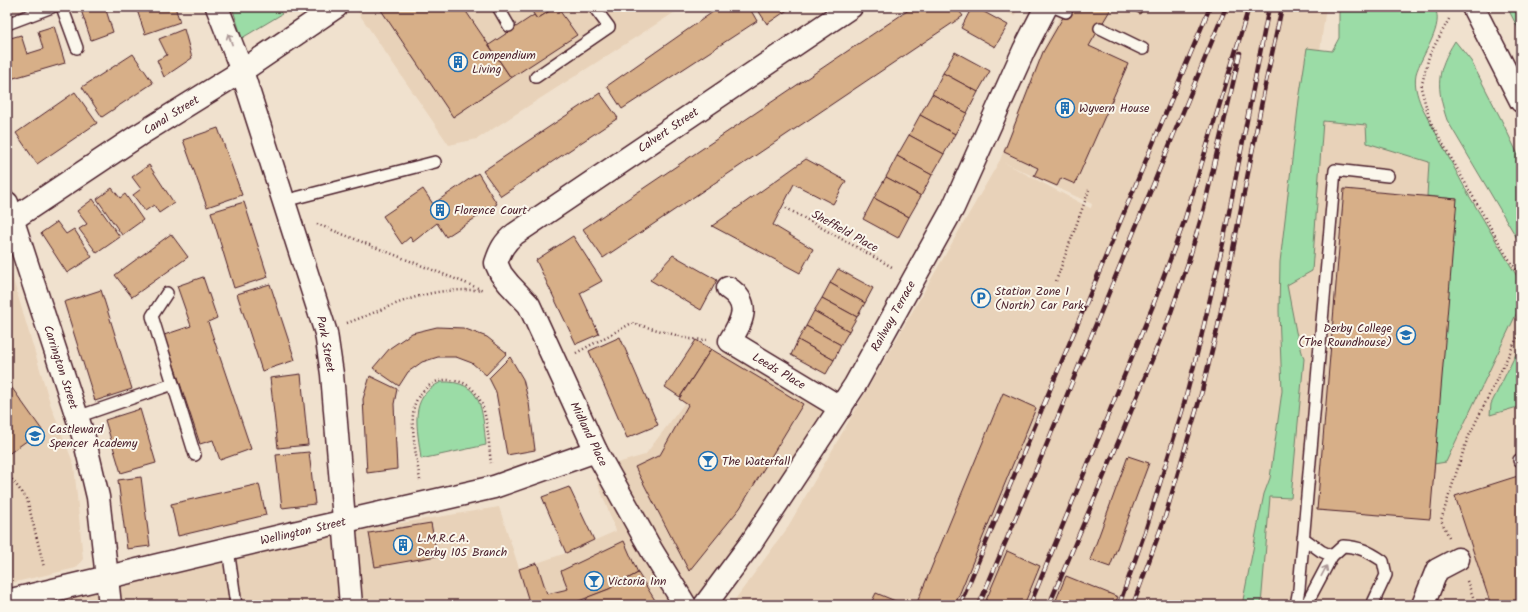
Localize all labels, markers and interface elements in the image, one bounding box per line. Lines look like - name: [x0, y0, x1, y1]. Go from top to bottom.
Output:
- one-way arrow: [225, 34, 233, 46]
- place label: Compendium Living: [472, 46, 536, 79]
- building icon: Compendium Living: [447, 51, 469, 73]
- street label: Canal Street: [140, 90, 203, 140]
- building icon: Wyvern House: [1054, 97, 1076, 119]
- place label: Wyvern House: [1079, 99, 1150, 118]
- street label: Calvert Street: [634, 103, 703, 158]
- building icon: Florence Court: [429, 199, 451, 221]
- place label: Florence Court: [454, 201, 527, 220]
- street label: Sheffield Place: [808, 205, 882, 258]
- street label: Railway Terrace: [866, 277, 921, 355]
- place label: Station Zone 1 (North) Car Park: [995, 282, 1084, 315]
- parking icon: Station Zone 1 (North) Car Park: [970, 287, 992, 309]
- street label: Park Street: [311, 314, 340, 374]
- place label: Derby College (The Roundhouse): [1298, 319, 1393, 352]
- street label: Carrington Street: [38, 323, 83, 412]
- school or university icon: Derby College (The Roundhouse): [1395, 324, 1417, 346]
- street label: Leeds Place: [749, 348, 809, 395]
- street label: Midland Place: [565, 399, 613, 470]
- place label: Castleward Spencer Academy: [49, 420, 138, 453]
- school or university icon: Castleward Spencer Academy: [24, 425, 46, 447]
- bar icon: The Waterfall: [697, 450, 719, 472]
- place label: The Waterfall: [722, 452, 790, 471]
- street label: Wellington Street: [258, 512, 348, 551]
- place label: L.M.R.C.A. Derby 105 Branch: [417, 529, 507, 562]
- building icon: L.M.R.C.A. Derby 105 Branch: [392, 534, 414, 556]
- one-way arrow: [1321, 565, 1329, 577]
- bar icon: Victoria Inn: [583, 570, 605, 592]
- place label: Victoria Inn: [608, 572, 666, 591]

